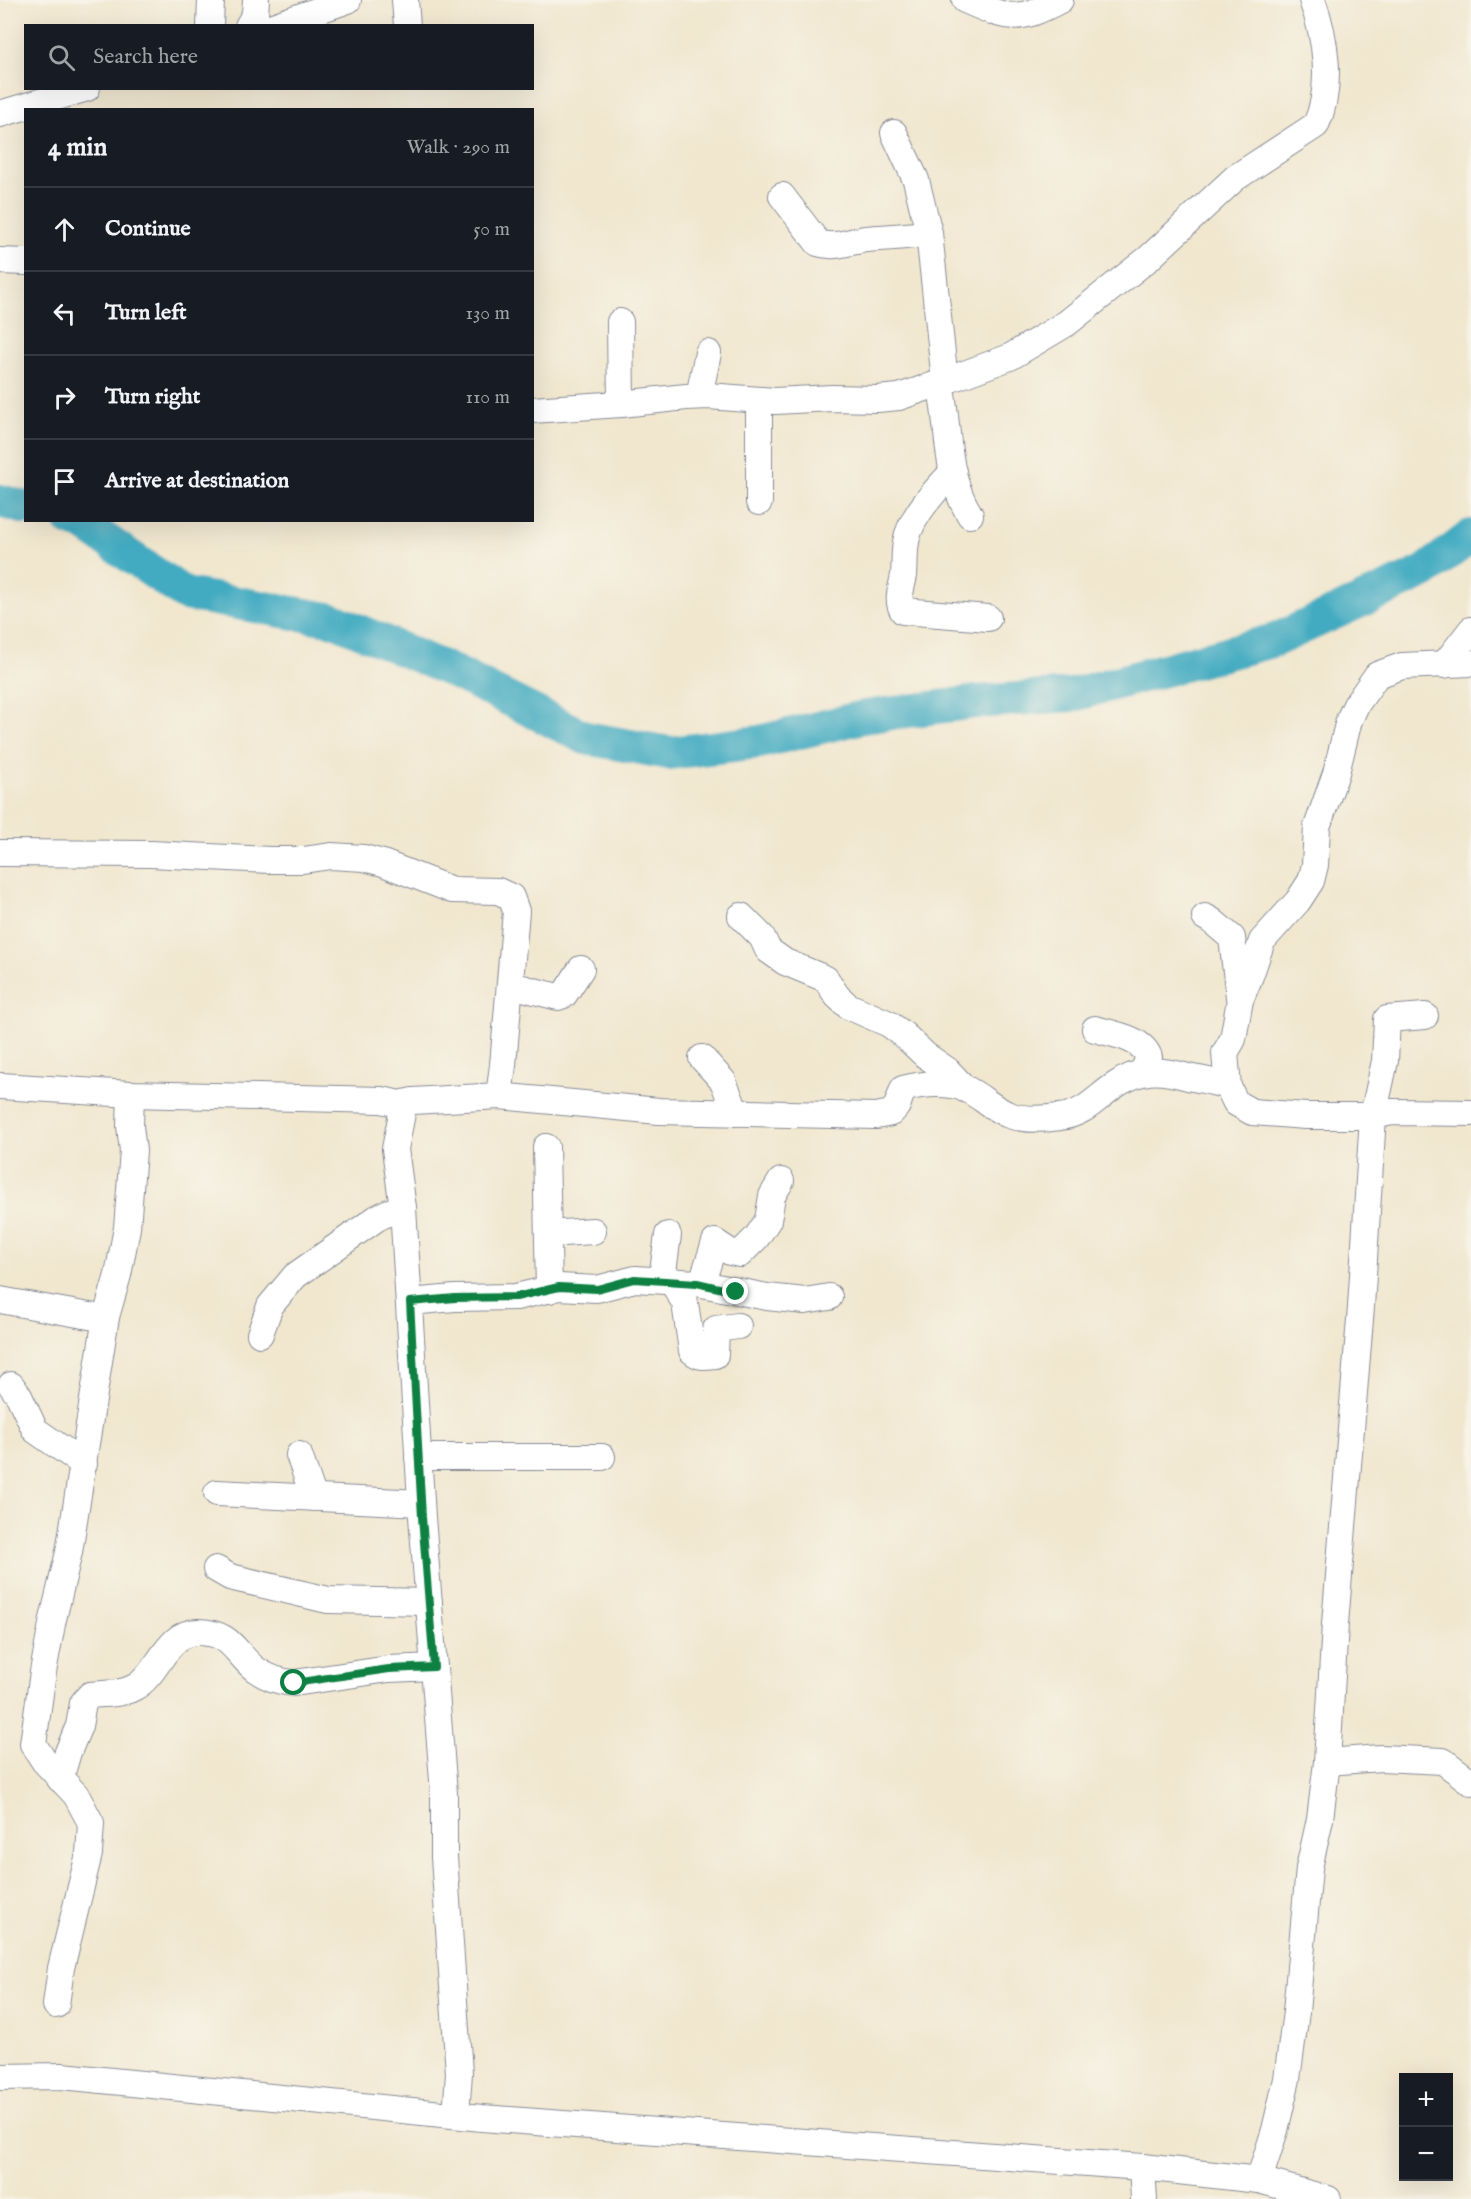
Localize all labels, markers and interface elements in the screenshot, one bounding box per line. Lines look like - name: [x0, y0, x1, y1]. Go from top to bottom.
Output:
- search box: [24, 24, 534, 90]
- icon: search: [45, 41, 78, 74]
- text: Search here: [93, 43, 198, 71]
- text: 4 min: [48, 131, 107, 164]
- text: Walk · 290 m: [406, 135, 510, 160]
- icon: ahead: [48, 213, 81, 246]
- text: Continue: [105, 215, 191, 243]
- text: 50 m: [473, 217, 510, 242]
- icon: left: [48, 297, 81, 330]
- text: Turn left: [105, 299, 187, 327]
- text: 130 m: [465, 301, 510, 326]
- icon: right: [48, 381, 81, 414]
- text: Turn right: [105, 383, 200, 411]
- text: 110 m: [466, 385, 510, 410]
- icon: arrive: [48, 465, 81, 498]
- text: Arrive at destination: [105, 467, 289, 495]
- route end: [722, 1278, 748, 1304]
- route start: [280, 1669, 306, 1695]
- map controls: [1399, 2073, 1453, 2181]
- button: +: [1399, 2073, 1453, 2127]
- button: −: [1399, 2127, 1453, 2181]

